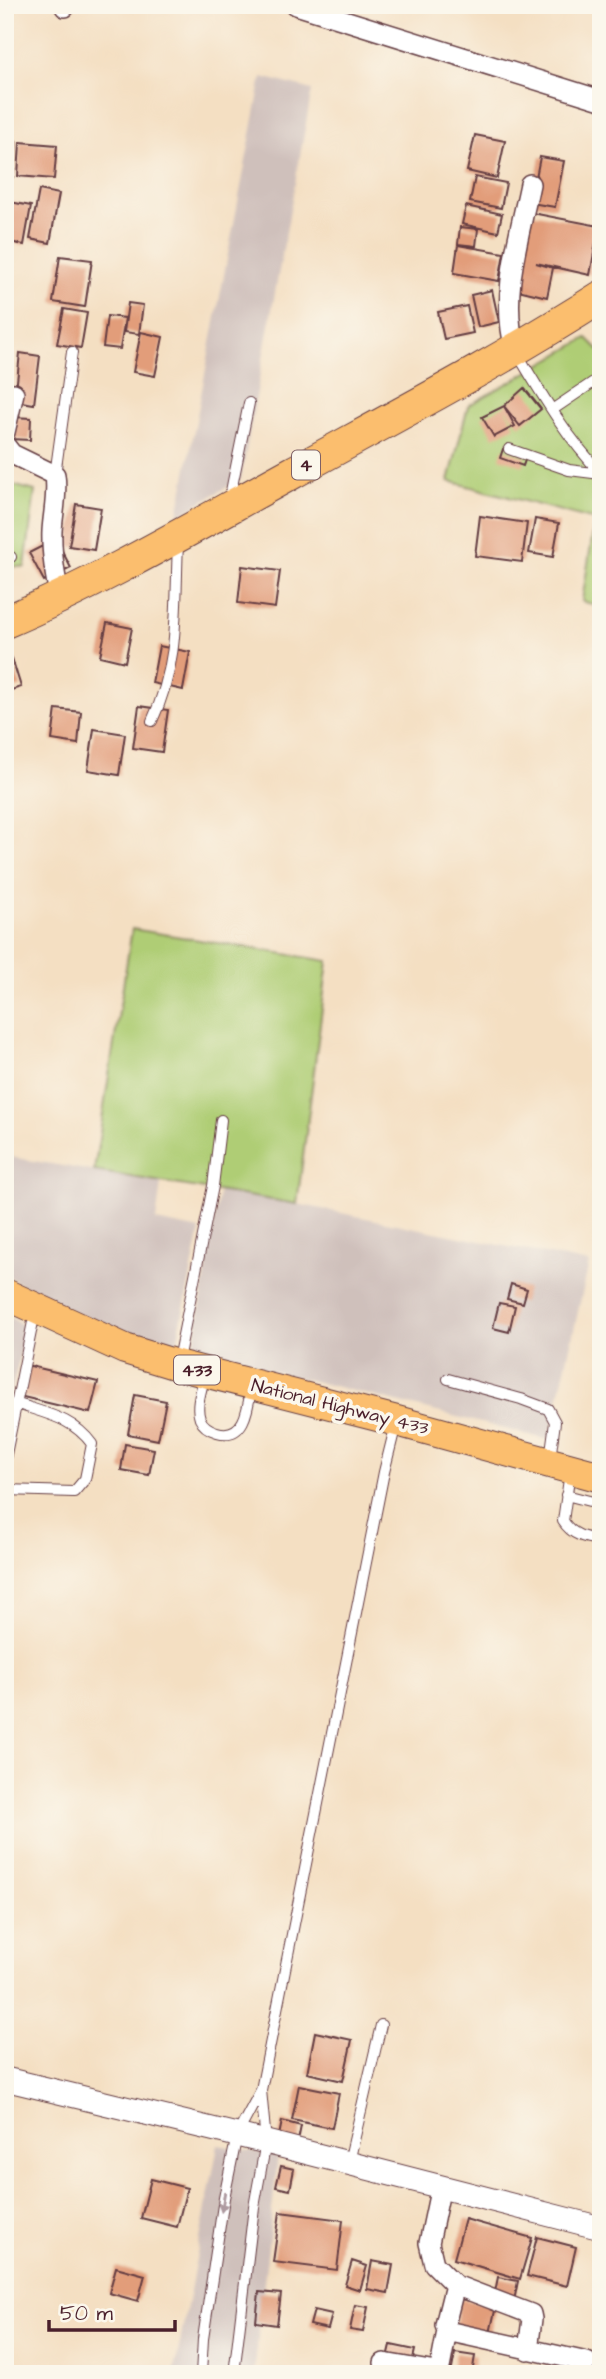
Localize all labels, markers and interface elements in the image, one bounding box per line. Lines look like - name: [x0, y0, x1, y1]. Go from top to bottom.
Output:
- road number: 4: [292, 450, 320, 480]
- road number: 433: [174, 1356, 220, 1385]
- street label: National Highway 433: [248, 1372, 432, 1443]
- one-way arrow: [217, 2191, 228, 2213]
- scale bar: [49, 2288, 175, 2332]
- text: 50 m: [60, 2299, 114, 2328]

